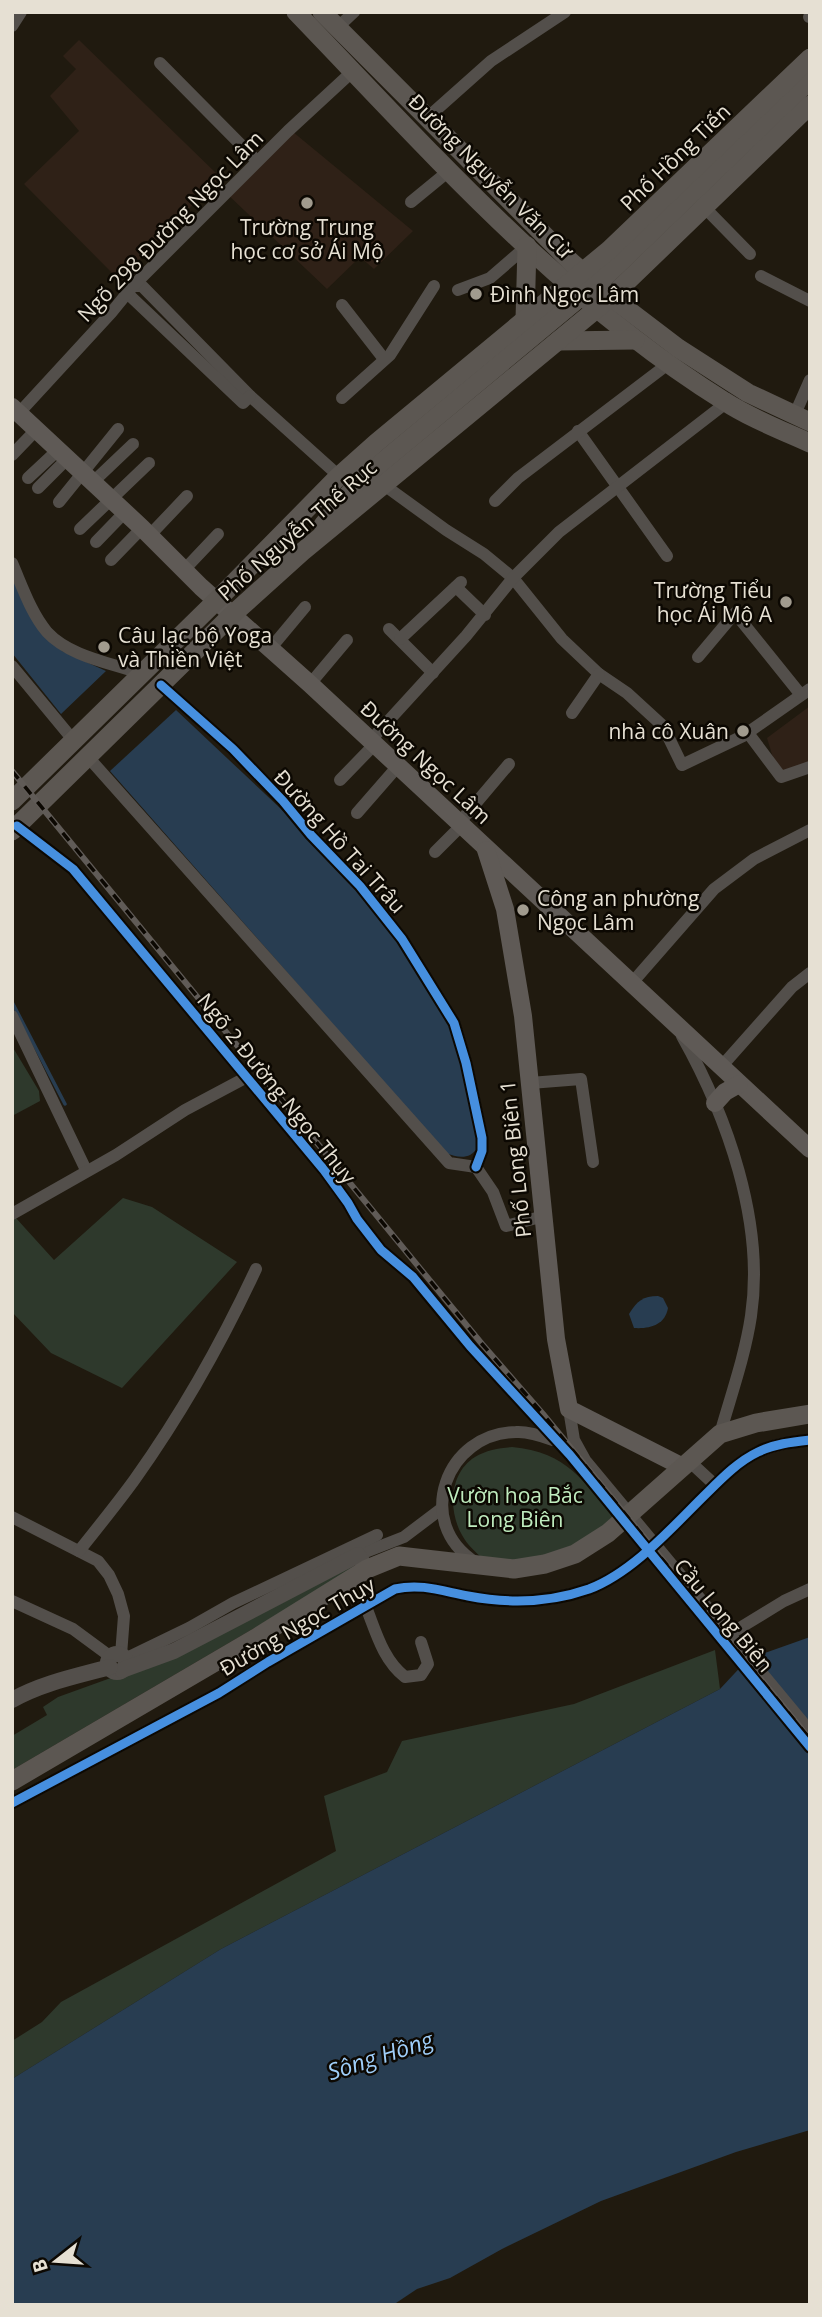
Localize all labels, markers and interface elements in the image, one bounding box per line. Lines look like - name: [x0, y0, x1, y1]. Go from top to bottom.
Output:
- street label: Đường Nguyễn Văn Cừ: [403, 88, 580, 265]
- street label: Phố Hồng Tiến: [614, 97, 736, 217]
- street label: Ngõ 298 Đường Ngọc Lâm: [71, 124, 269, 328]
- marker: Trường Trung học cơ sở Ái Mộ: [299, 195, 315, 211]
- place label: Trường Trung học cơ sở Ái Mộ: [230, 213, 384, 265]
- place label: Đình Ngọc Lâm: [490, 280, 639, 308]
- marker: Đình Ngọc Lâm: [468, 286, 484, 302]
- street label: Phố Nguyễn Thế Rục: [212, 453, 382, 607]
- place label: Trường Tiểu học Ái Mộ A: [654, 576, 773, 628]
- marker: Trường Tiểu học Ái Mộ A: [778, 594, 794, 610]
- place label: Câu lạc bộ Yoga và Thiền Việt: [118, 621, 272, 673]
- marker: Câu lạc bộ Yoga và Thiền Việt: [96, 639, 112, 655]
- street label: Đường Ngọc Lâm: [355, 694, 497, 830]
- place label: nhà cô Xuân: [608, 717, 729, 745]
- marker: nhà cô Xuân: [735, 723, 751, 739]
- street label: Đường Hồ Tai Trâu: [268, 763, 412, 919]
- place label: Công an phường Ngọc Lâm: [537, 884, 699, 936]
- marker: Công an phường Ngọc Lâm: [515, 902, 531, 918]
- street label: Ngõ 2 Đường Ngọc Thụy: [191, 987, 363, 1190]
- street label: Phố Long Biên 1: [493, 1079, 537, 1239]
- park label: Vườn hoa Bắc Long Biên: [447, 1481, 583, 1533]
- street label: Cầu Long Biên: [668, 1552, 780, 1678]
- street label: Đường Ngọc Thụy: [214, 1570, 380, 1682]
- water label: Sông Hồng: [323, 2023, 438, 2087]
- north arrow: [21, 2226, 91, 2296]
- text: B: [25, 2256, 54, 2276]

